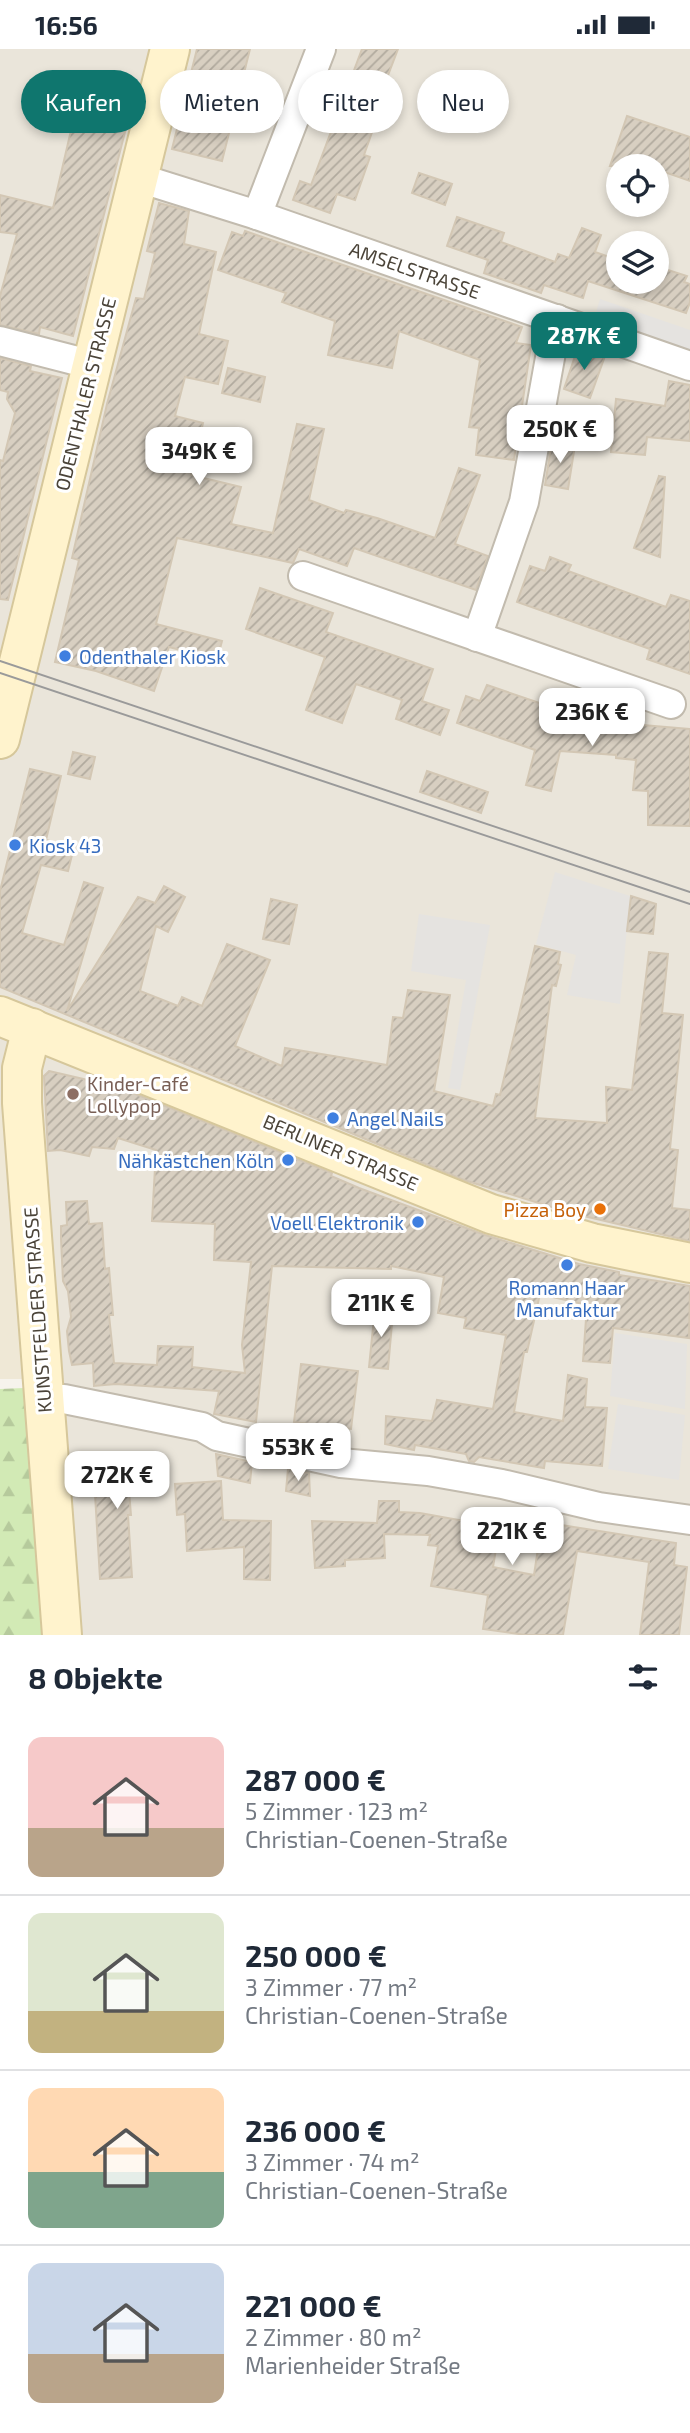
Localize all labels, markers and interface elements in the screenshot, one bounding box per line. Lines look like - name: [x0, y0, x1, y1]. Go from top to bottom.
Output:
- text: 16:56: [35, 9, 98, 40]
- chip: Kaufen: [21, 70, 146, 133]
- chip: Mieten: [160, 70, 284, 133]
- chip: Filter: [298, 70, 403, 133]
- chip: Neu: [417, 70, 509, 133]
- map controls: [606, 154, 669, 294]
- button: locate: [606, 154, 669, 217]
- button: layers: [606, 231, 669, 294]
- street label: AMSELSTRASSE: [347, 237, 483, 303]
- street label: ODENTHALER STRASSE: [50, 295, 120, 493]
- pin: 287K €: [527, 313, 641, 372]
- text: 287K €: [547, 321, 621, 349]
- pin: 250K €: [503, 405, 617, 465]
- text: 250K €: [523, 414, 597, 442]
- pin: 349K €: [142, 427, 256, 487]
- text: 349K €: [161, 436, 237, 464]
- place label: Odenthaler Kiosk: [79, 645, 226, 668]
- marker: Odenthaler Kiosk: [57, 648, 73, 664]
- pin: 236K €: [535, 689, 649, 748]
- text: 236K €: [555, 697, 629, 725]
- place label: Kiosk 43: [29, 834, 101, 857]
- marker: Kiosk 43: [7, 837, 23, 853]
- place label: Kinder-Café Lollypop: [87, 1072, 189, 1117]
- marker: Kinder-Café Lollypop: [65, 1086, 81, 1102]
- place label: Angel Nails: [347, 1107, 444, 1130]
- street label: BERLINER STRASSE: [260, 1109, 422, 1195]
- marker: Angel Nails: [325, 1110, 341, 1126]
- place label: Nähkästchen Köln: [118, 1149, 274, 1172]
- marker: Nähkästchen Köln: [280, 1152, 296, 1168]
- place label: Pizza Boy: [504, 1198, 586, 1221]
- marker: Pizza Boy: [592, 1201, 608, 1217]
- street label: KUNSTFELDER STRASSE: [18, 1206, 56, 1414]
- place label: Voell Elektronik: [270, 1211, 404, 1234]
- marker: Voell Elektronik: [410, 1214, 426, 1230]
- marker: Romann Haar Manufaktur: [559, 1257, 575, 1273]
- place label: Romann Haar Manufaktur: [508, 1276, 626, 1321]
- pin: 211K €: [324, 1279, 438, 1339]
- text: 211K €: [347, 1288, 415, 1316]
- pin: 553K €: [241, 1423, 355, 1483]
- text: 553K €: [262, 1432, 334, 1460]
- pin: 272K €: [60, 1451, 174, 1511]
- text: 272K €: [81, 1460, 153, 1488]
- pin: 221K €: [455, 1507, 569, 1567]
- text: 221K €: [477, 1516, 547, 1544]
- icon: filters: [624, 1658, 662, 1696]
- text: 8 Objekte: [28, 1659, 163, 1695]
- text: 287 000 €: [245, 1761, 386, 1797]
- icon: home: [84, 1765, 168, 1849]
- text: 5 Zimmer · 123 m²: [245, 1797, 428, 1825]
- text: Christian-Coenen-Straße: [245, 1825, 508, 1853]
- text: 250 000 €: [245, 1937, 387, 1973]
- icon: home: [84, 1941, 168, 2025]
- text: 3 Zimmer · 77 m²: [245, 1973, 417, 2001]
- text: Christian-Coenen-Straße: [245, 2001, 508, 2029]
- text: 236 000 €: [245, 2112, 386, 2148]
- icon: home: [84, 2116, 168, 2200]
- text: 3 Zimmer · 74 m²: [245, 2148, 419, 2176]
- text: Christian-Coenen-Straße: [245, 2176, 508, 2204]
- text: 221 000 €: [245, 2287, 382, 2323]
- icon: home: [84, 2291, 168, 2375]
- text: 2 Zimmer · 80 m²: [245, 2323, 421, 2351]
- text: Marienheider Straße: [245, 2351, 461, 2379]

